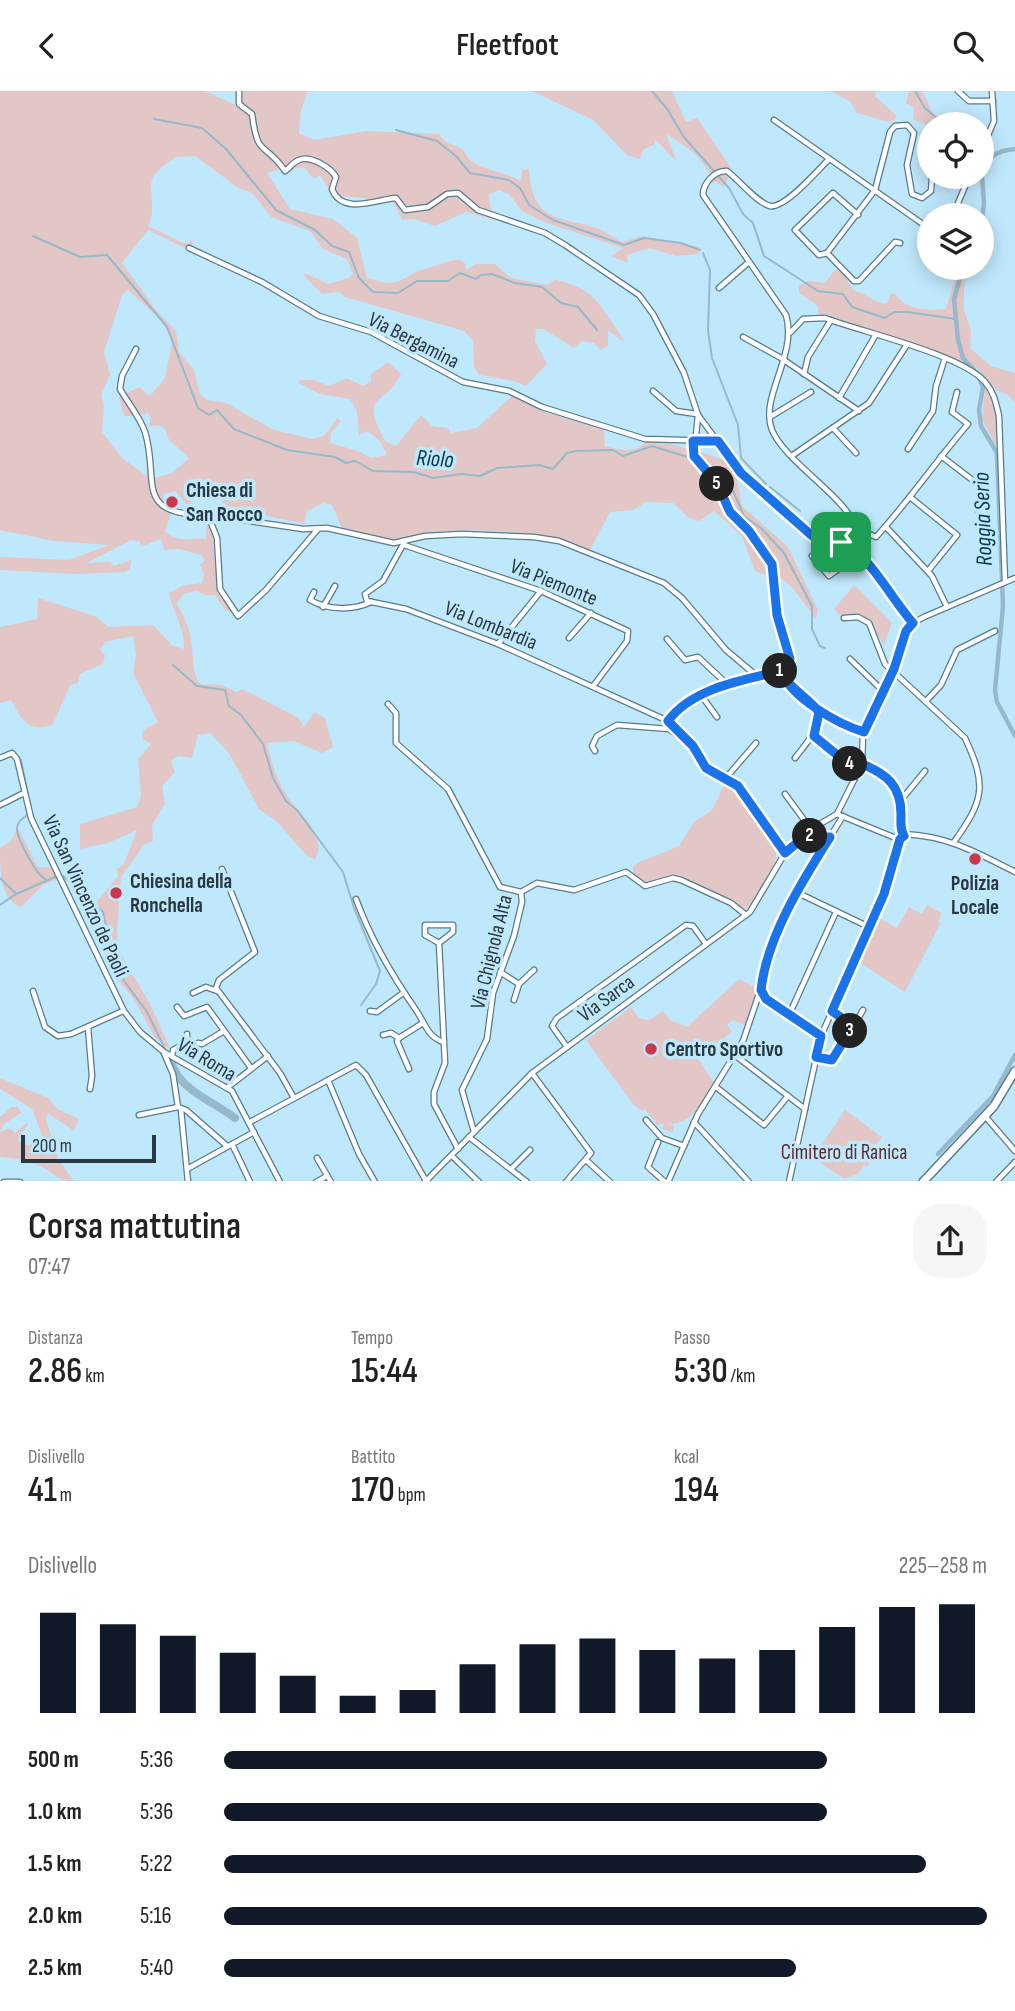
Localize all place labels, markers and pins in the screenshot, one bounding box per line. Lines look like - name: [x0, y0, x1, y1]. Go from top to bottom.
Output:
- pin: 5: [700, 467, 734, 501]
- place label: Chiesa di San Rocco: [186, 478, 263, 527]
- marker: Chiesa di San Rocco: [164, 494, 180, 510]
- pin: [811, 512, 871, 572]
- pin: 1: [762, 653, 798, 689]
- pin: 4: [832, 747, 868, 781]
- pin: 2: [792, 819, 828, 853]
- marker: Polizia Locale: [967, 851, 983, 867]
- place label: Chiesina della Ronchella: [130, 869, 232, 918]
- place label: Polizia Locale: [951, 871, 999, 920]
- marker: Chiesina della Ronchella: [108, 885, 124, 901]
- pin: 3: [832, 1013, 868, 1049]
- place label: Centro Sportivo: [665, 1037, 783, 1062]
- marker: Centro Sportivo: [643, 1041, 659, 1057]

